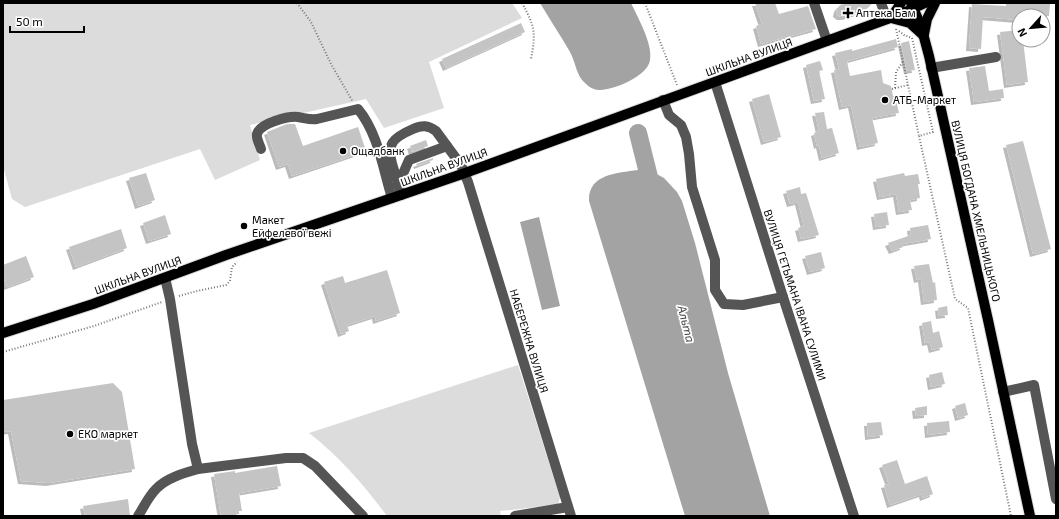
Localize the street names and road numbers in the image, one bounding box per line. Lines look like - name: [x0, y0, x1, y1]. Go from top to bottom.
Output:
- street label: ШКІЛЬНА ВУЛИЦЯ: [704, 35, 794, 78]
- street label: ВУЛИЦЯ БОГДАНА ХМЕЛЬНИЦЬКОГО: [949, 119, 1004, 303]
- street label: ШКІЛЬНА ВУЛИЦЯ: [399, 145, 489, 188]
- street label: ВУЛИЦЯ ГЕТЬМАНА ІВАНА СУЛИМИ: [762, 208, 829, 382]
- street label: ШКІЛЬНА ВУЛИЦЯ: [93, 253, 183, 296]
- street label: НАБЕРЕЖНА ВУЛИЦЯ: [507, 287, 551, 394]

